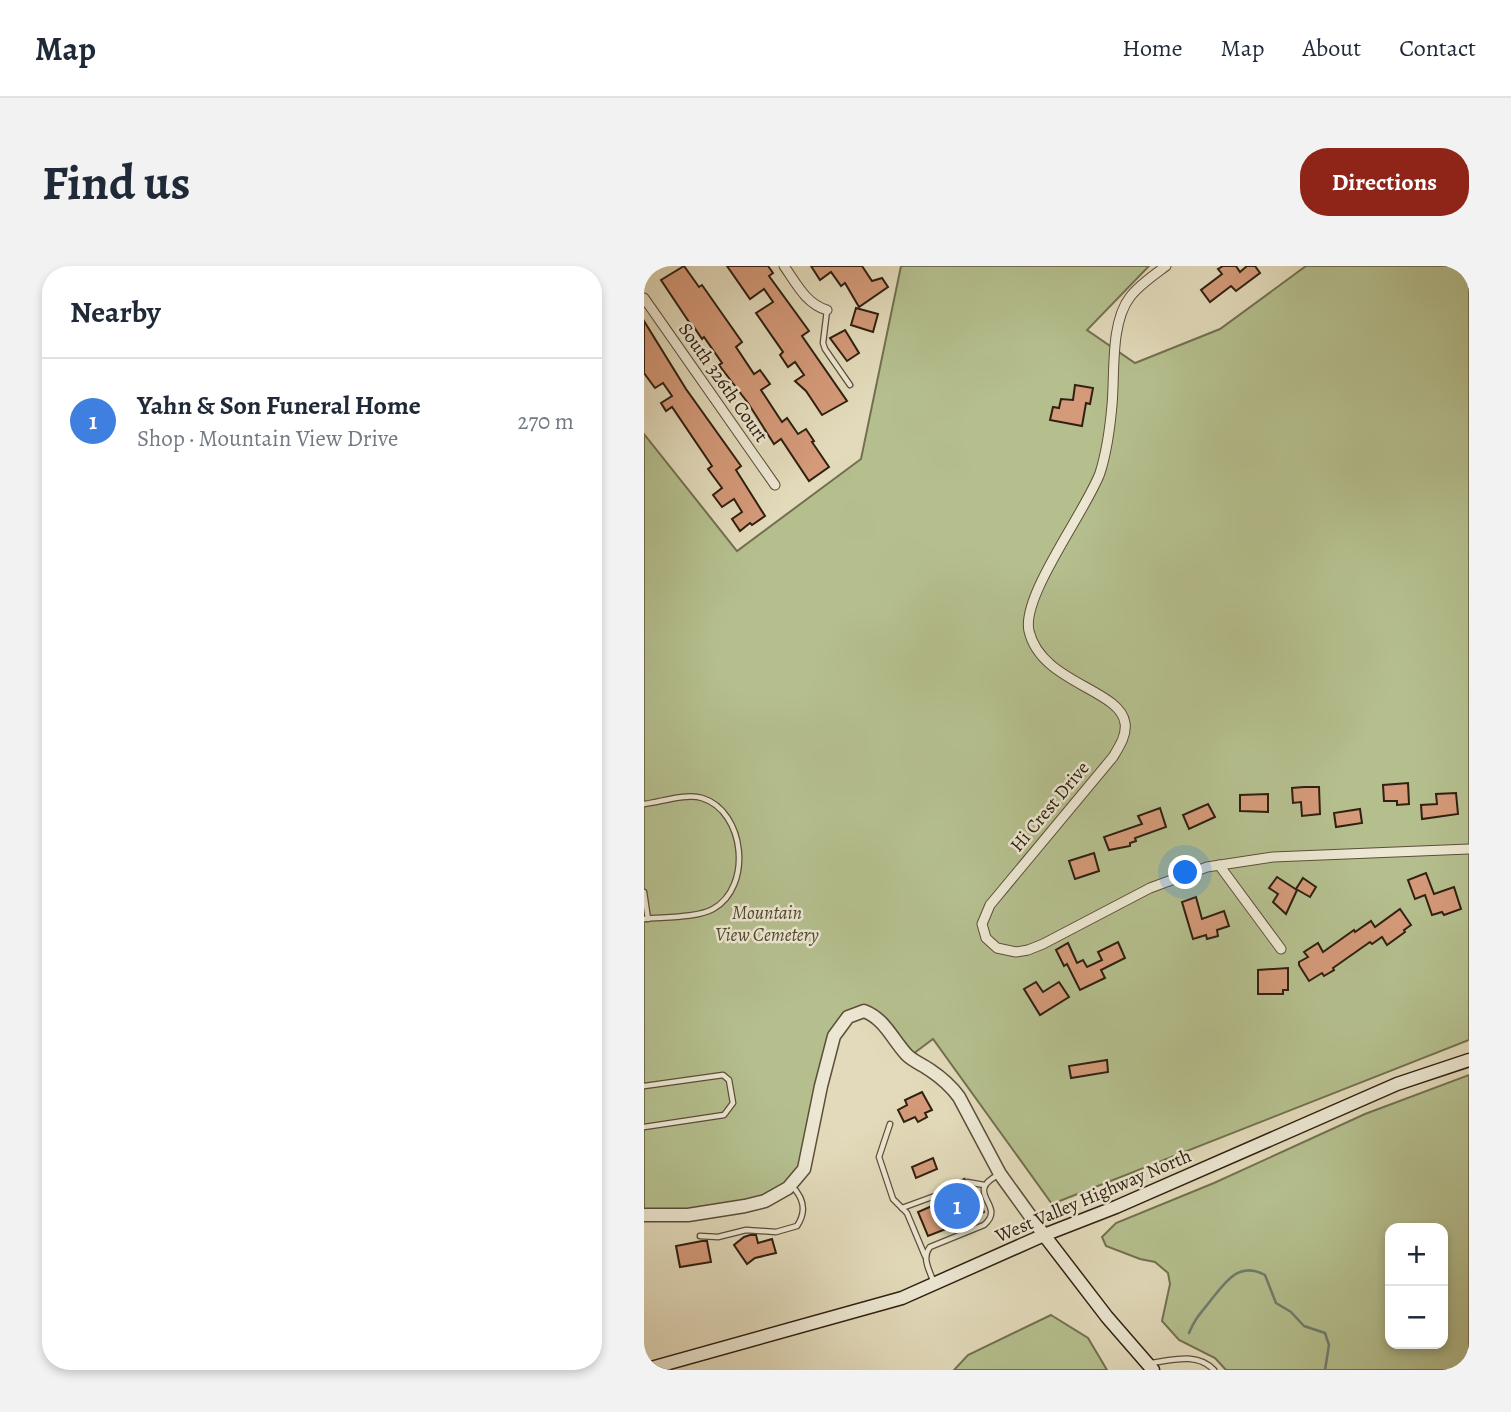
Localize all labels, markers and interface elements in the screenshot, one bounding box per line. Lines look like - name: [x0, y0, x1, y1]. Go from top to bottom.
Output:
- text: Map: [35, 26, 96, 71]
- text: Home: [1122, 32, 1183, 64]
- text: Map: [1221, 32, 1265, 64]
- text: About: [1303, 32, 1361, 64]
- text: Contact: [1399, 32, 1476, 64]
- button: Directions: [1300, 148, 1469, 216]
- text: Find us: [42, 149, 190, 216]
- text: Nearby: [70, 292, 161, 332]
- street label: South 326th Court: [672, 318, 774, 447]
- text: Yahn & Son Funeral Home: [137, 388, 421, 423]
- text: 1: [89, 406, 97, 437]
- text: 270 m: [517, 406, 574, 437]
- text: Shop · Mountain View Drive: [137, 423, 398, 454]
- street label: Hi Crest Drive: [1004, 756, 1095, 857]
- your location: [1168, 855, 1202, 889]
- park label: Mountain View Cemetery: [715, 900, 819, 948]
- street label: West Valley Highway North: [991, 1143, 1195, 1249]
- pin: 1: [934, 1180, 980, 1232]
- map controls: [1385, 1223, 1448, 1349]
- button: +: [1385, 1223, 1448, 1286]
- button: −: [1385, 1286, 1448, 1349]

